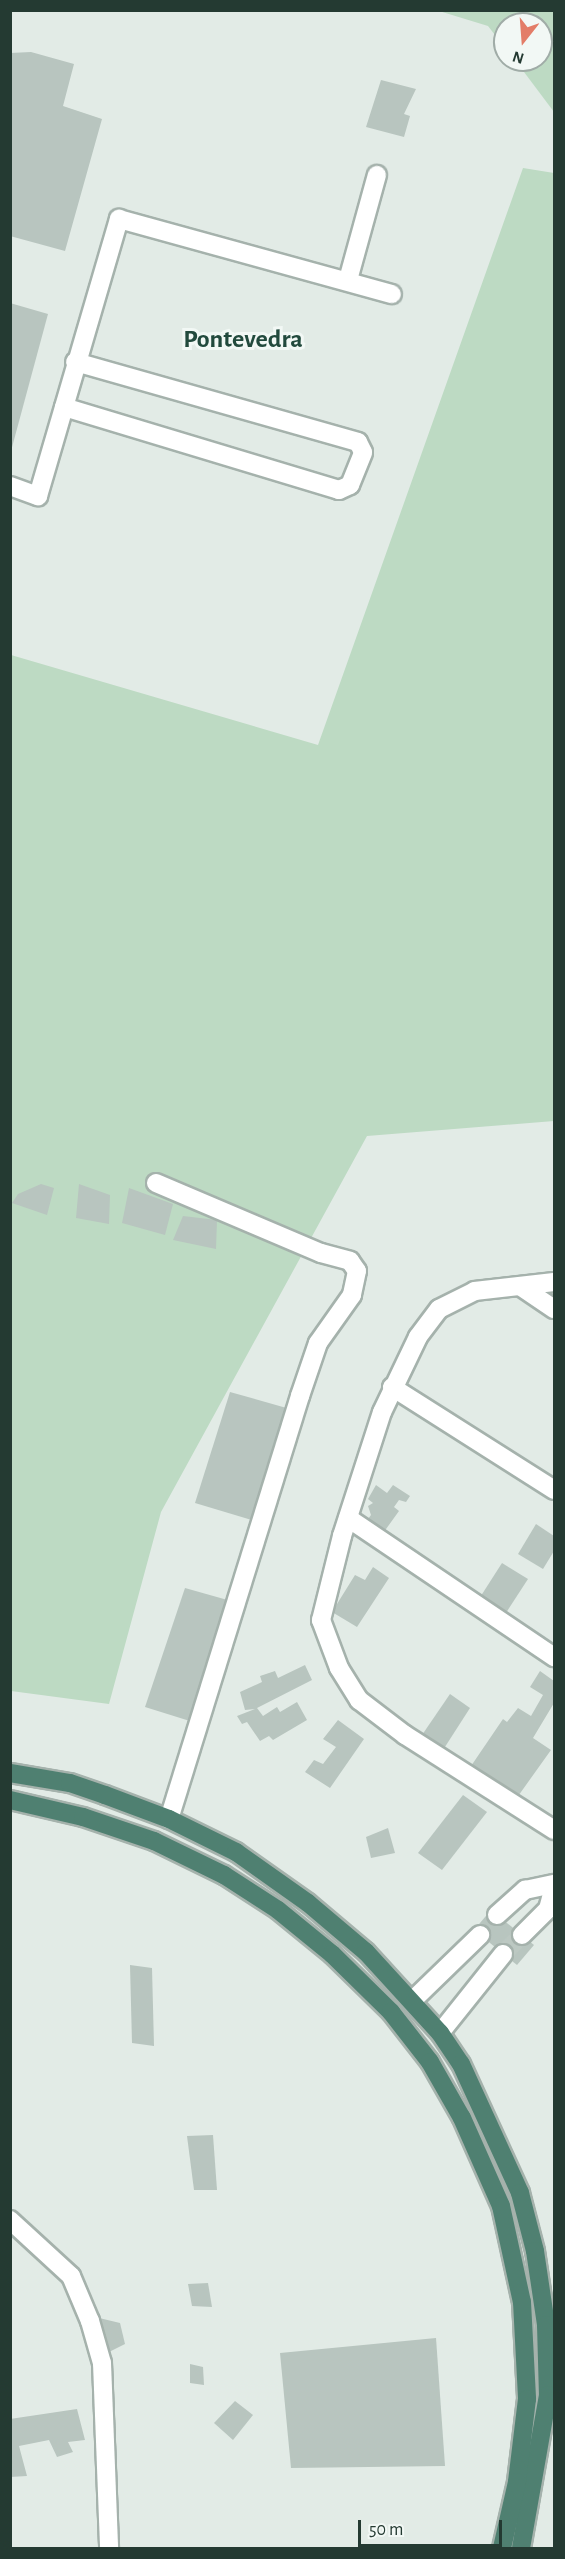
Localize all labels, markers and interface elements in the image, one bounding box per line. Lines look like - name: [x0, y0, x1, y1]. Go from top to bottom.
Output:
- north arrow: [493, 12, 553, 72]
- text: N: [511, 48, 526, 67]
- district label: Pontevedra: [183, 324, 303, 356]
- scale bar: [361, 2508, 505, 2546]
- text: 50 m: [369, 2521, 403, 2539]

